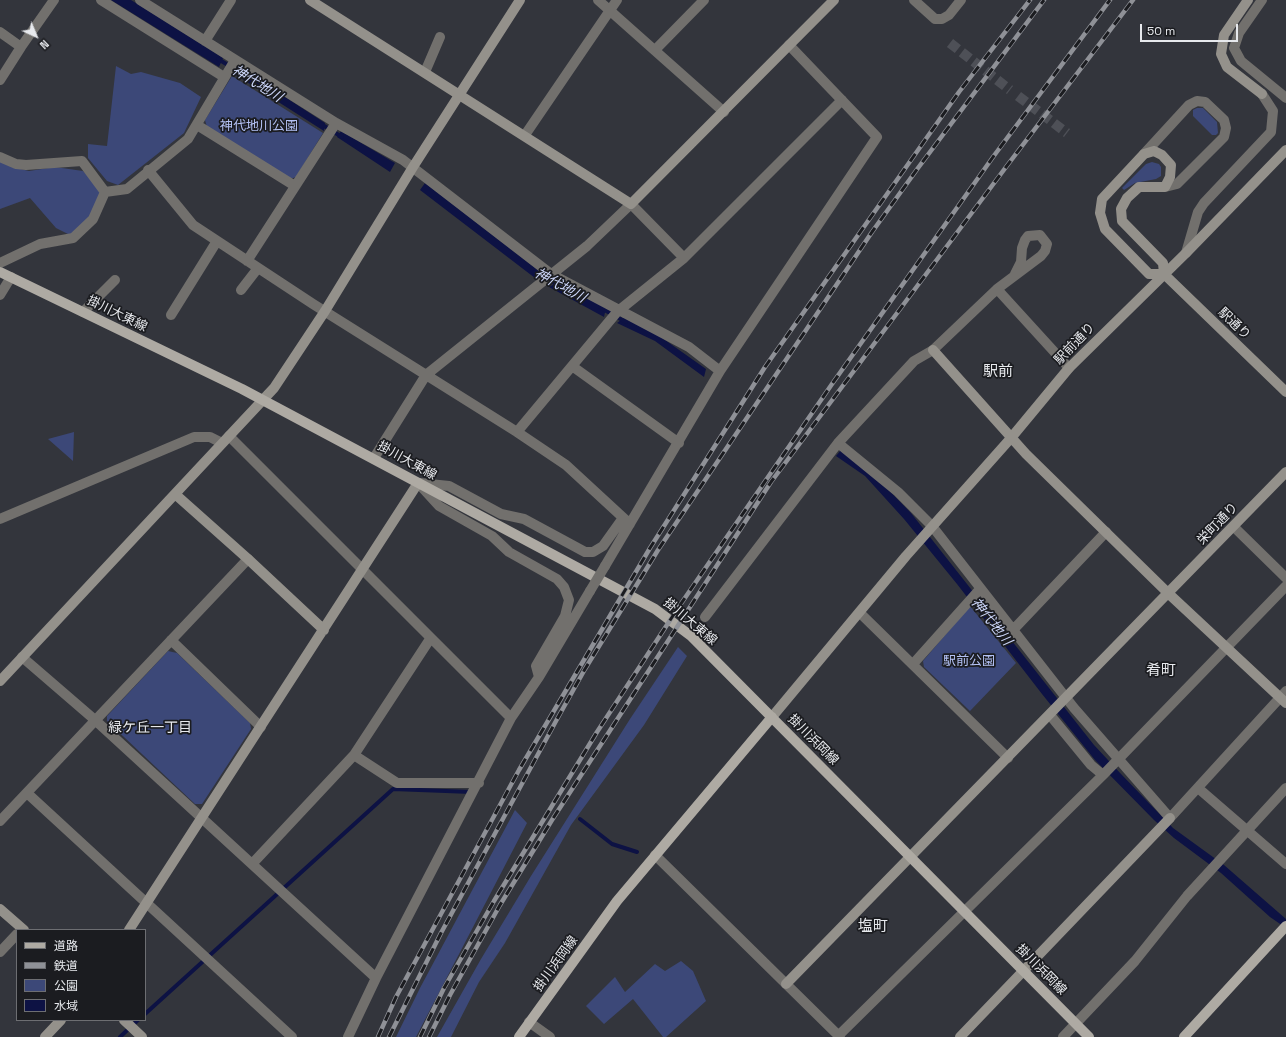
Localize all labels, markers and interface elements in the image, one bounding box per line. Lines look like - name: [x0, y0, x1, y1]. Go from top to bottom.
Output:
- north arrow: [16, 16, 56, 56]
- scale bar: [1142, 16, 1240, 42]
- text: 50 m: [1147, 23, 1175, 39]
- text: N: [37, 37, 52, 52]
- water label: 神代地川: [229, 62, 285, 106]
- park label: 神代地川公園: [220, 118, 298, 134]
- water label: 神代地川: [531, 265, 589, 307]
- street label: 掛川大東線: [84, 293, 150, 335]
- street label: 駅通り: [1215, 305, 1253, 343]
- street label: 駅前通り: [1051, 320, 1099, 368]
- district label: 駅前: [983, 363, 1013, 381]
- street label: 掛川大東線: [375, 438, 439, 484]
- street label: 栄町通り: [1194, 500, 1242, 548]
- street label: 掛川大東線: [660, 595, 720, 649]
- water label: 神代地川: [967, 595, 1015, 649]
- park label: 駅前公園: [943, 653, 995, 669]
- district label: 肴町: [1146, 662, 1176, 680]
- street label: 掛川浜岡線: [785, 712, 841, 768]
- district label: 緑ケ丘一丁目: [108, 720, 192, 736]
- district label: 塩町: [858, 918, 888, 936]
- legend: [16, 929, 146, 1021]
- street label: 掛川浜岡線: [531, 933, 581, 995]
- text: 道路: [54, 938, 78, 954]
- street label: 掛川浜岡線: [1013, 942, 1069, 998]
- text: 鉄道: [54, 958, 78, 974]
- text: 公園: [54, 978, 78, 994]
- text: 水域: [54, 998, 78, 1014]

